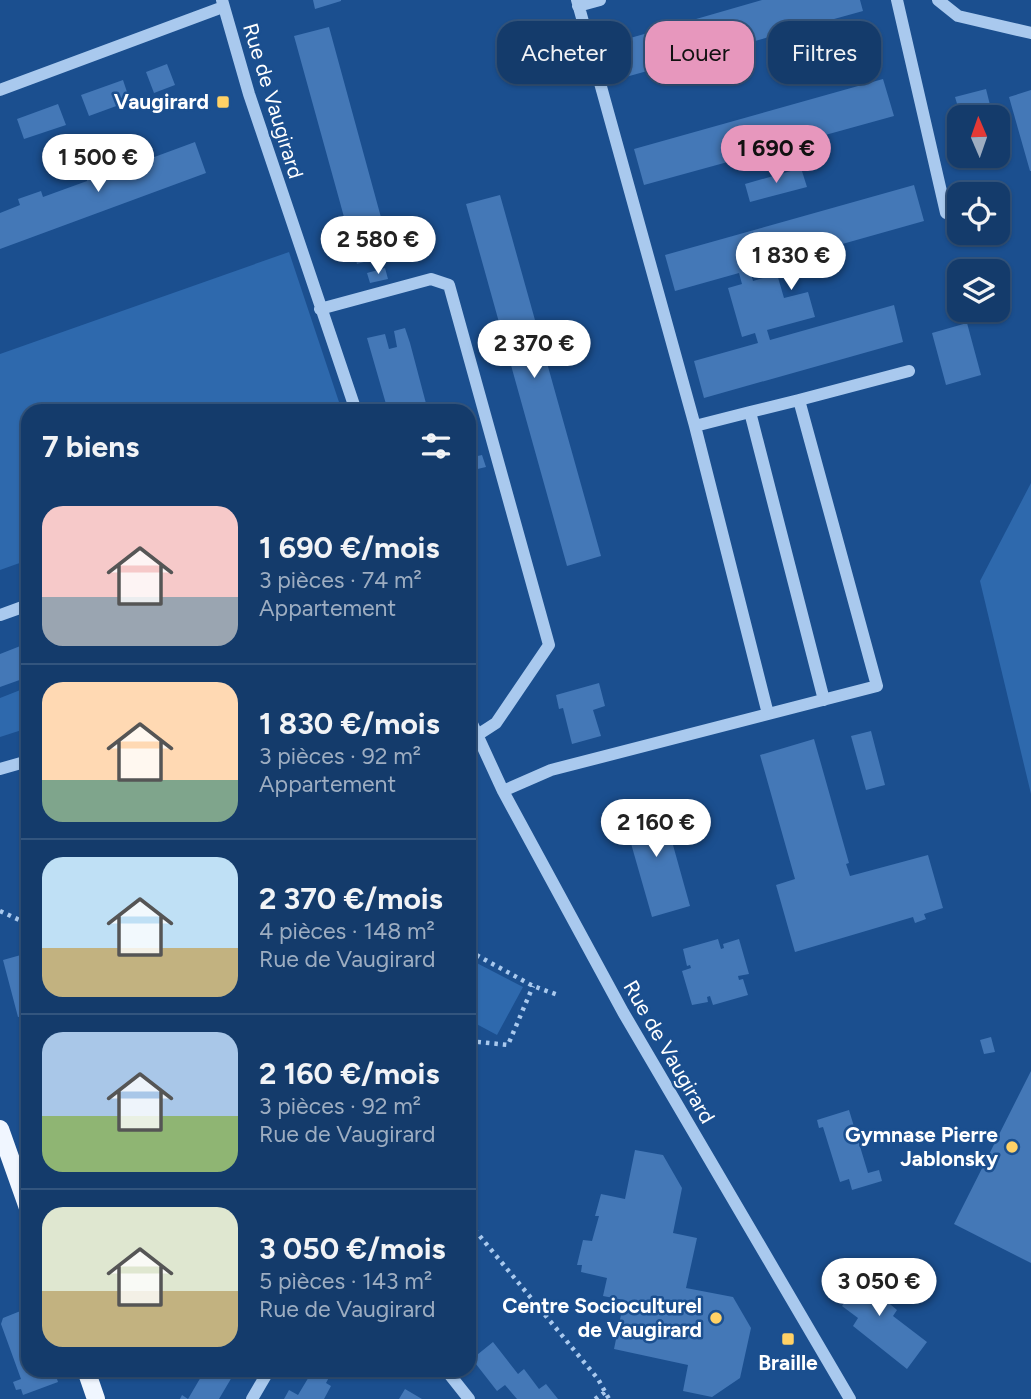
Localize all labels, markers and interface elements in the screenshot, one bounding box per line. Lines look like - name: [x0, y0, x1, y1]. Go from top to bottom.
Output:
- street label: Rue de Vaugirard: [238, 20, 309, 182]
- chip: Acheter: [497, 21, 631, 84]
- chip: Louer: [645, 21, 754, 84]
- chip: Filtres: [768, 21, 881, 84]
- place label: Vaugirard: [114, 89, 209, 114]
- marker: Vaugirard: [215, 94, 231, 110]
- north arrow: [947, 105, 1010, 168]
- map controls: [947, 105, 1010, 322]
- pin: 1 690 €: [711, 125, 841, 185]
- pin: 1 500 €: [33, 134, 163, 194]
- text: 1 690 €: [737, 134, 815, 162]
- text: 1 500 €: [58, 143, 138, 171]
- button: locate: [947, 182, 1010, 245]
- pin: 2 580 €: [313, 216, 443, 276]
- text: 2 580 €: [337, 225, 419, 253]
- pin: 1 830 €: [726, 232, 856, 292]
- text: 1 830 €: [752, 241, 830, 269]
- button: layers: [947, 259, 1010, 322]
- pin: 2 370 €: [469, 320, 599, 380]
- text: 2 370 €: [494, 329, 574, 357]
- icon: filters: [417, 427, 455, 465]
- text: 7 biens: [42, 428, 139, 465]
- text: 1 690 €/mois: [259, 529, 439, 566]
- icon: home: [98, 534, 182, 618]
- text: 3 pièces · 74 m²: [259, 566, 422, 594]
- text: Appartement: [259, 594, 396, 622]
- text: 1 830 €/mois: [259, 705, 440, 742]
- icon: home: [98, 710, 182, 794]
- text: 3 pièces · 92 m²: [259, 742, 421, 770]
- text: Appartement: [259, 770, 396, 798]
- pin: 2 160 €: [591, 800, 721, 859]
- text: 2 160 €: [617, 808, 695, 836]
- text: 2 370 €/mois: [259, 880, 443, 917]
- icon: home: [98, 885, 182, 969]
- text: 4 pièces · 148 m²: [259, 917, 435, 945]
- text: Rue de Vaugirard: [259, 945, 435, 973]
- street label: Rue de Vaugirard: [618, 976, 721, 1128]
- text: 2 160 €/mois: [259, 1055, 439, 1092]
- icon: home: [98, 1060, 182, 1144]
- text: 3 pièces · 92 m²: [259, 1092, 421, 1120]
- text: Rue de Vaugirard: [259, 1120, 435, 1148]
- place label: Gymnase Pierre Jablonsky: [845, 1122, 999, 1171]
- marker: Gymnase Pierre Jablonsky: [1004, 1139, 1020, 1155]
- text: 3 050 €/mois: [259, 1230, 446, 1267]
- icon: home: [98, 1235, 182, 1319]
- pin: 3 050 €: [814, 1258, 944, 1318]
- text: 5 pièces · 143 m²: [259, 1267, 432, 1295]
- text: 3 050 €: [838, 1267, 920, 1295]
- place label: Centre Socioculturel de Vaugirard: [502, 1293, 702, 1342]
- text: Rue de Vaugirard: [259, 1295, 435, 1323]
- marker: Centre Socioculturel de Vaugirard: [708, 1310, 724, 1326]
- marker: Braille: [780, 1331, 796, 1347]
- place label: Braille: [758, 1350, 818, 1375]

